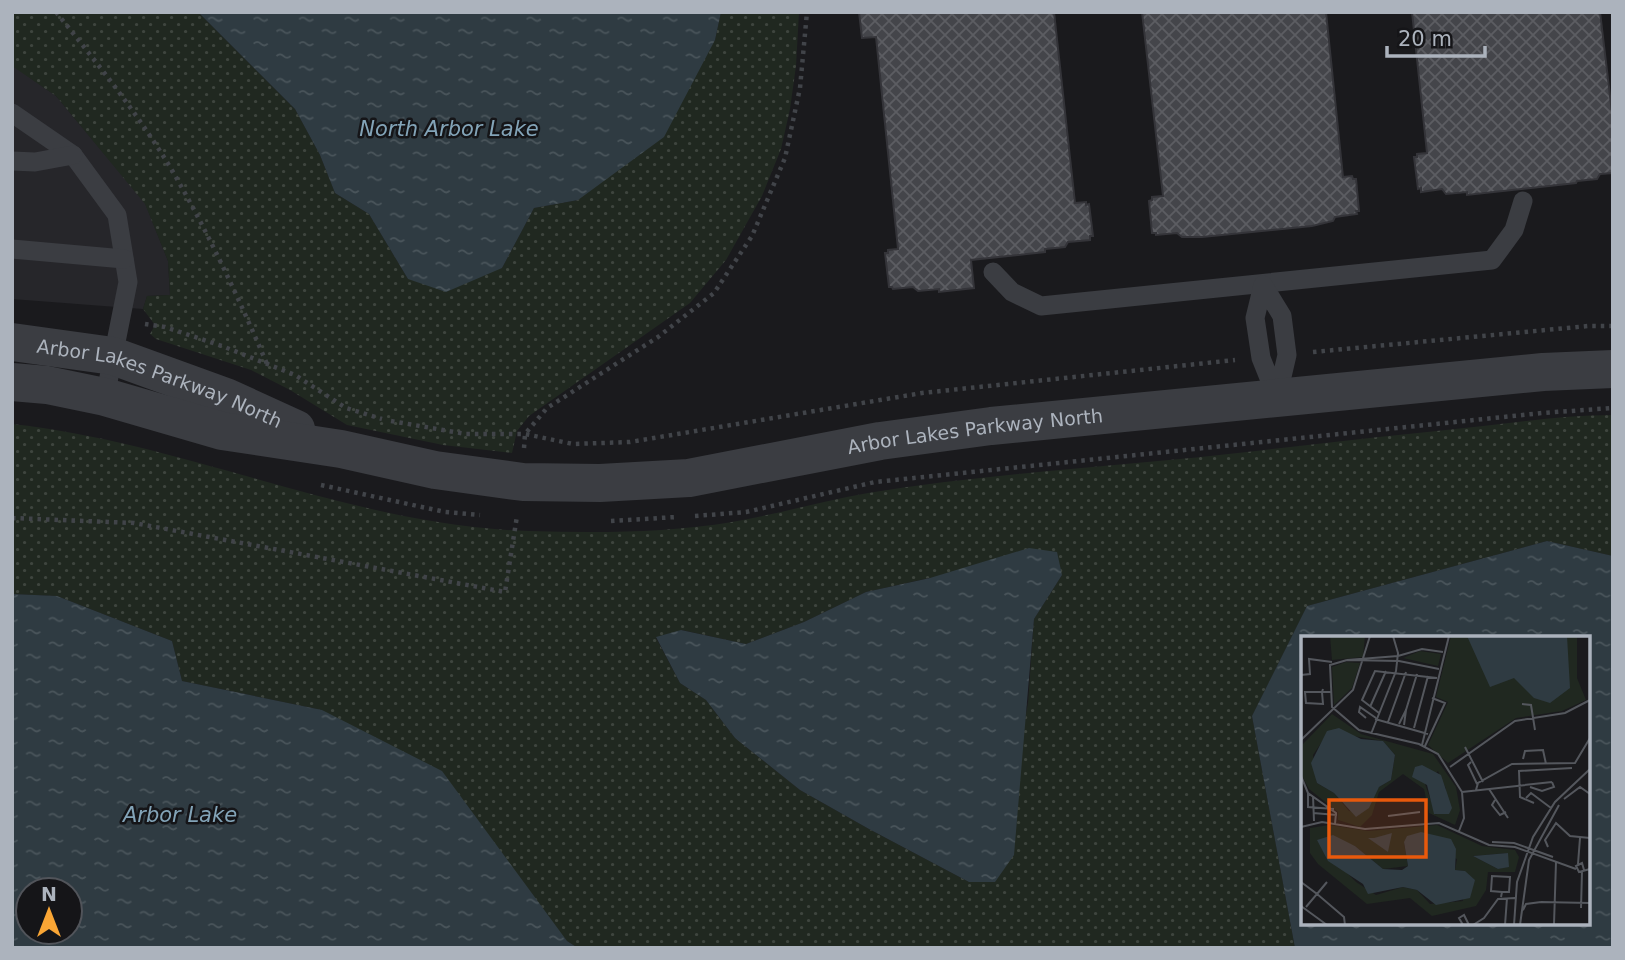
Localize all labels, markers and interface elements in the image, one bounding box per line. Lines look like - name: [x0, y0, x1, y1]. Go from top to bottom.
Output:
- scale bar: [1387, 14, 1485, 58]
- text: 20 m: [1398, 27, 1452, 51]
- water label: North Arbor Lake: [359, 117, 539, 141]
- street label: Arbor Lakes Parkway North: [36, 335, 286, 432]
- street label: Arbor Lakes Parkway North: [845, 404, 1104, 458]
- inset map: [1301, 636, 1590, 925]
- water label: Arbor Lake: [121, 803, 237, 827]
- north arrow: [14, 876, 84, 946]
- text: N: [41, 883, 57, 905]

